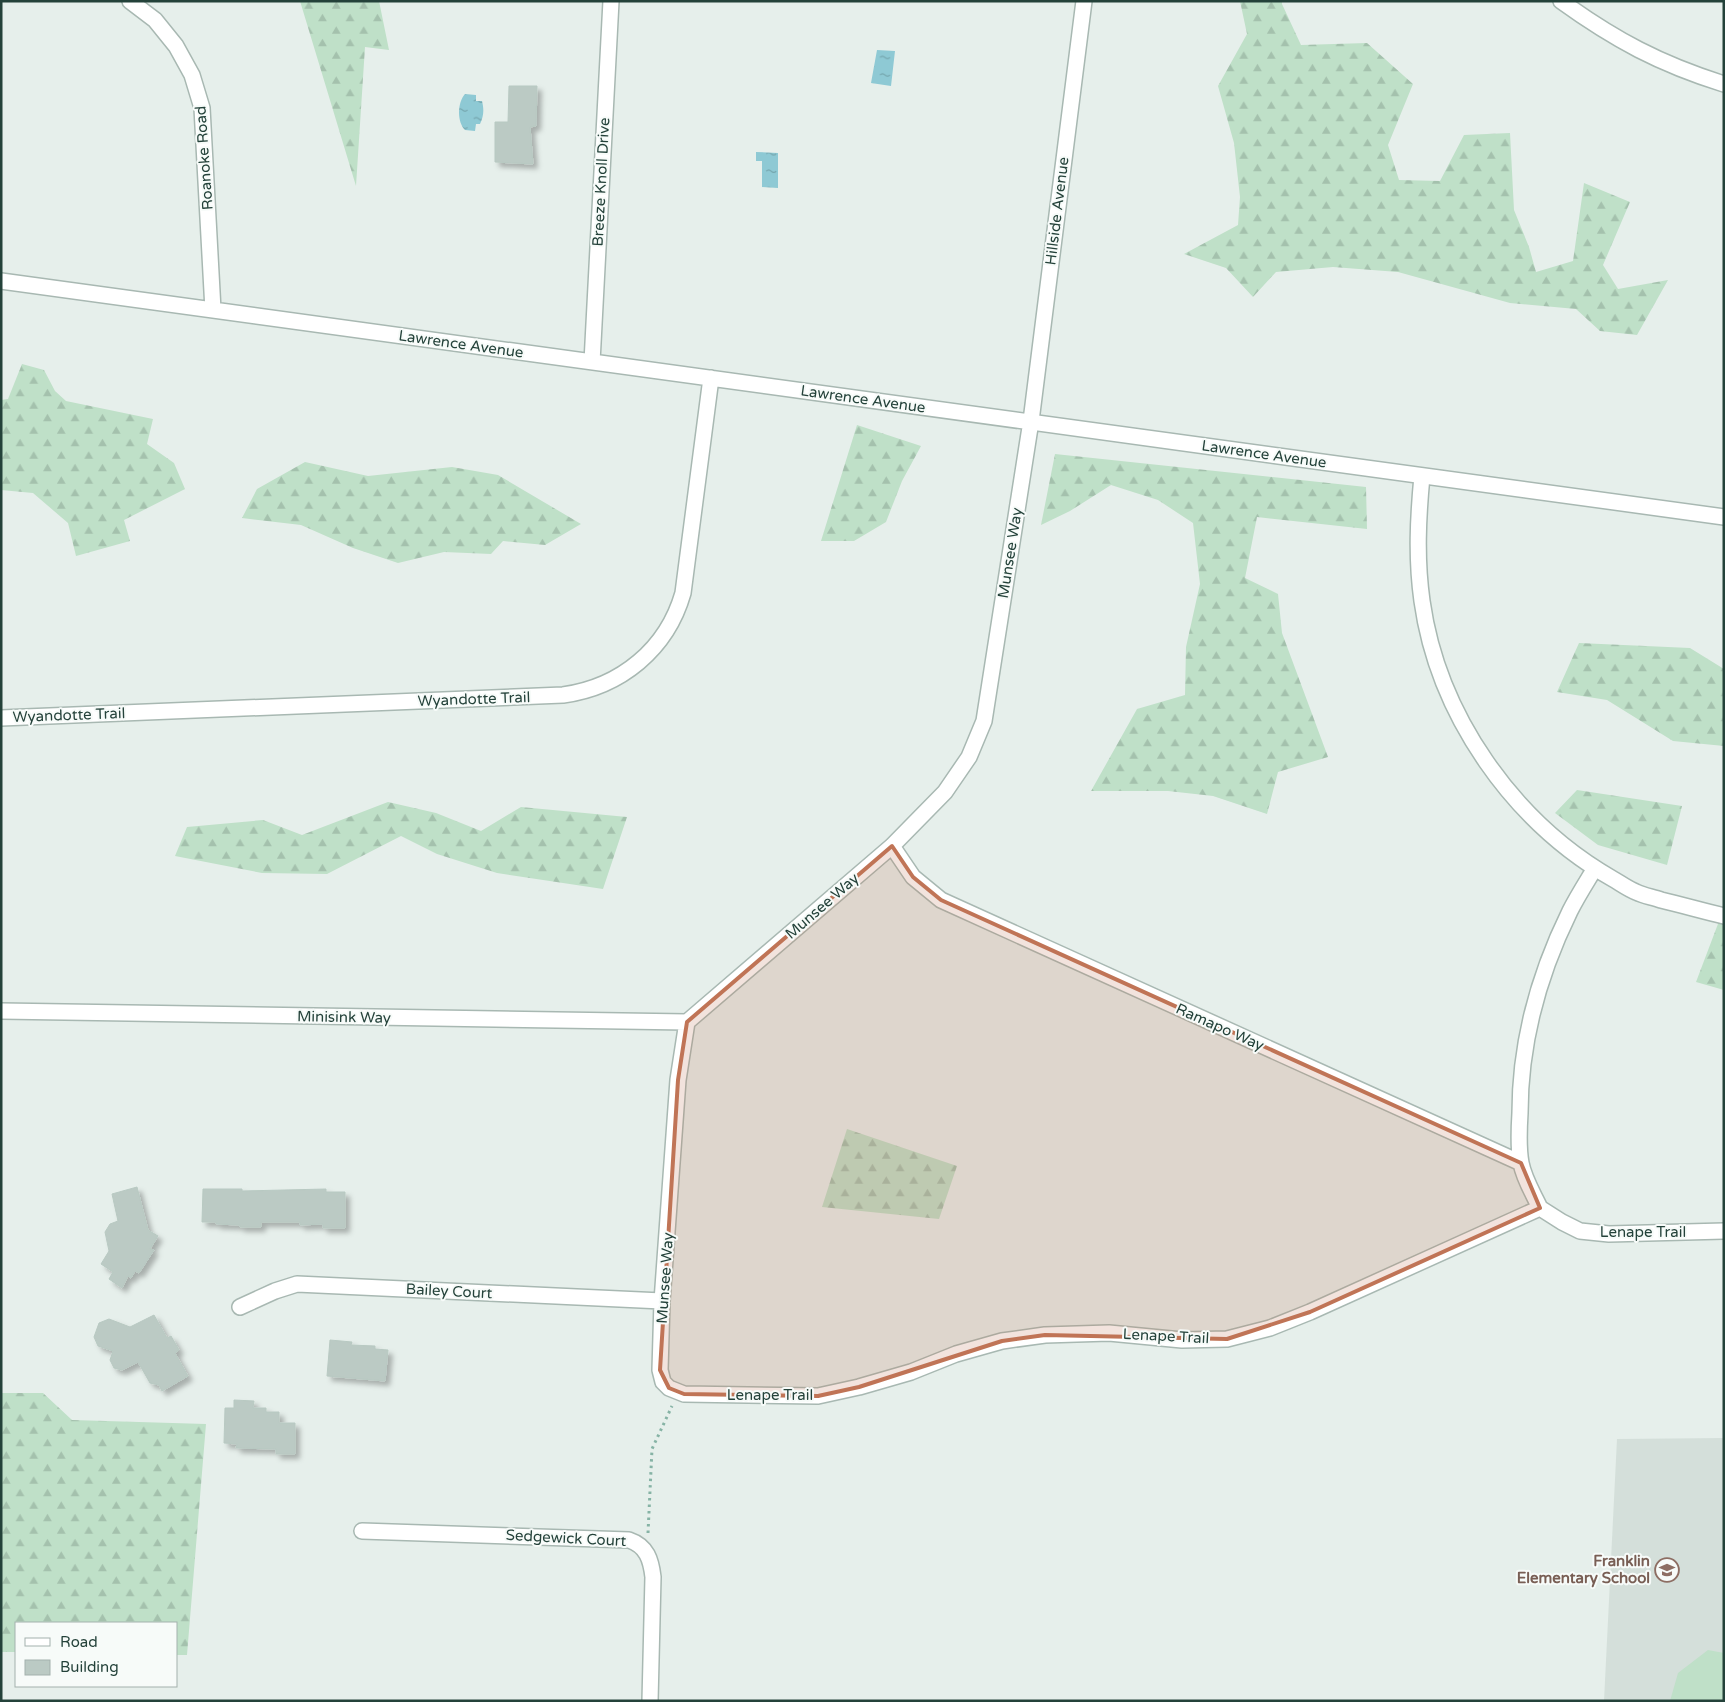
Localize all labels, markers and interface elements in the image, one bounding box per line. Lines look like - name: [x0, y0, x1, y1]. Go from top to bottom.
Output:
- street label: Roanoke Road: [191, 105, 217, 211]
- street label: Breeze Knoll Drive: [589, 117, 613, 247]
- street label: Hillside Avenue: [1041, 156, 1073, 266]
- street label: Lawrence Avenue: [397, 326, 525, 362]
- street label: Lawrence Avenue: [799, 381, 927, 417]
- street label: Lawrence Avenue: [1200, 436, 1328, 472]
- street label: Munsee Way: [994, 506, 1026, 600]
- street label: Wyandotte Trail: [417, 688, 531, 710]
- street label: Wyandotte Trail: [12, 704, 126, 726]
- street label: Munsee Way: [782, 869, 862, 943]
- street label: Ramapo Way: [1173, 1000, 1267, 1054]
- street label: Minisink Way: [297, 1007, 391, 1027]
- street label: Lenape Trail: [1600, 1223, 1686, 1241]
- street label: Munsee Way: [653, 1232, 677, 1324]
- street label: Bailey Court: [405, 1280, 493, 1302]
- street label: Lenape Trail: [1122, 1325, 1210, 1347]
- street label: Lenape Trail: [727, 1386, 813, 1404]
- street label: Sedgewick Court: [505, 1526, 627, 1550]
- place label: Franklin Elementary School: [1517, 1552, 1650, 1588]
- school or university icon: Franklin Elementary School: [1654, 1557, 1680, 1583]
- legend: [15, 1622, 178, 1687]
- text: Road: [60, 1633, 98, 1651]
- text: Building: [60, 1658, 119, 1676]

